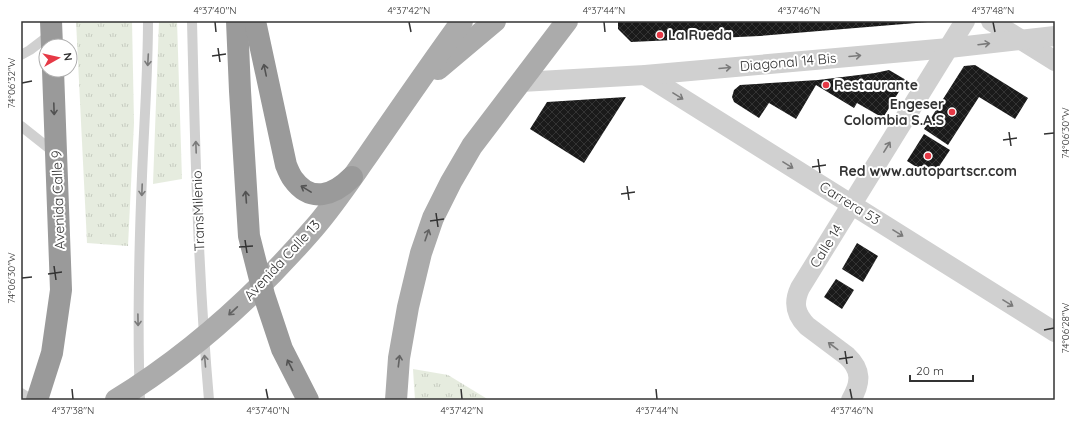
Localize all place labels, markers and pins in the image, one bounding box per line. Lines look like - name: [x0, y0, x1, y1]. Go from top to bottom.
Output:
- place label: La Rueda: [668, 26, 732, 44]
- marker: La Rueda: [655, 30, 665, 40]
- place label: Restaurante: [834, 76, 918, 94]
- marker: Restaurante: [821, 80, 831, 90]
- place label: Engeser Colombia S.A.S: [844, 95, 944, 129]
- marker: Engeser Colombia S.A.S: [947, 107, 957, 117]
- marker: Red www.autopartscr.com: [923, 151, 933, 161]
- place label: Red www.autopartscr.com: [839, 162, 1017, 180]

